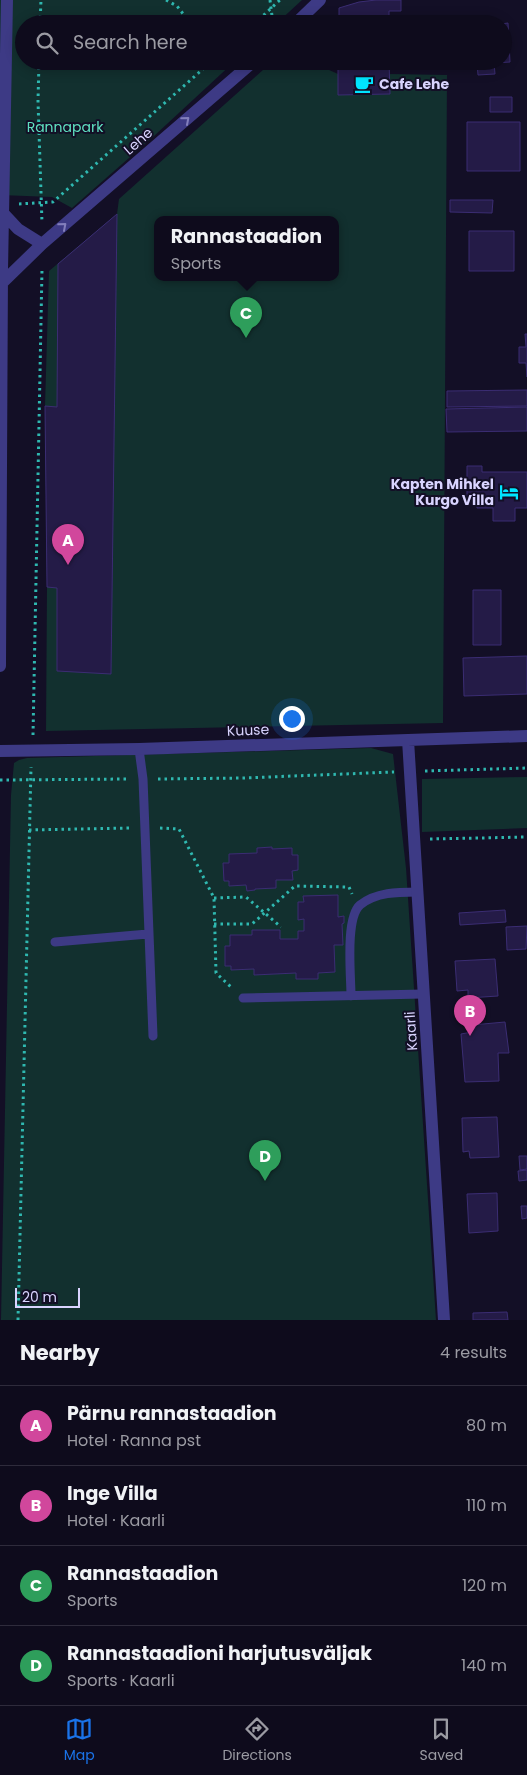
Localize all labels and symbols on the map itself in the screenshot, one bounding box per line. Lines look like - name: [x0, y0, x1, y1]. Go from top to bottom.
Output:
- cafe icon: Cafe Lehe: [353, 73, 375, 95]
- place label: Cafe Lehe: [379, 74, 450, 94]
- park label: Rannapark: [27, 117, 104, 137]
- one-way arrow: [181, 117, 190, 126]
- street label: Lehe: [119, 123, 157, 159]
- one-way arrow: [57, 223, 66, 232]
- pin: C: [230, 297, 262, 338]
- place label: Kapten Mihkel Kurgo Villa: [391, 474, 494, 510]
- hotel icon: Kapten Mihkel Kurgo Villa: [498, 481, 520, 503]
- pin: A: [52, 524, 84, 565]
- your location: [279, 706, 305, 732]
- street label: Kuuse: [227, 719, 270, 741]
- pin: B: [454, 995, 486, 1036]
- street label: Kaarli: [400, 1011, 422, 1051]
- pin: D: [249, 1140, 281, 1181]
- scale bar: [15, 1285, 80, 1308]

